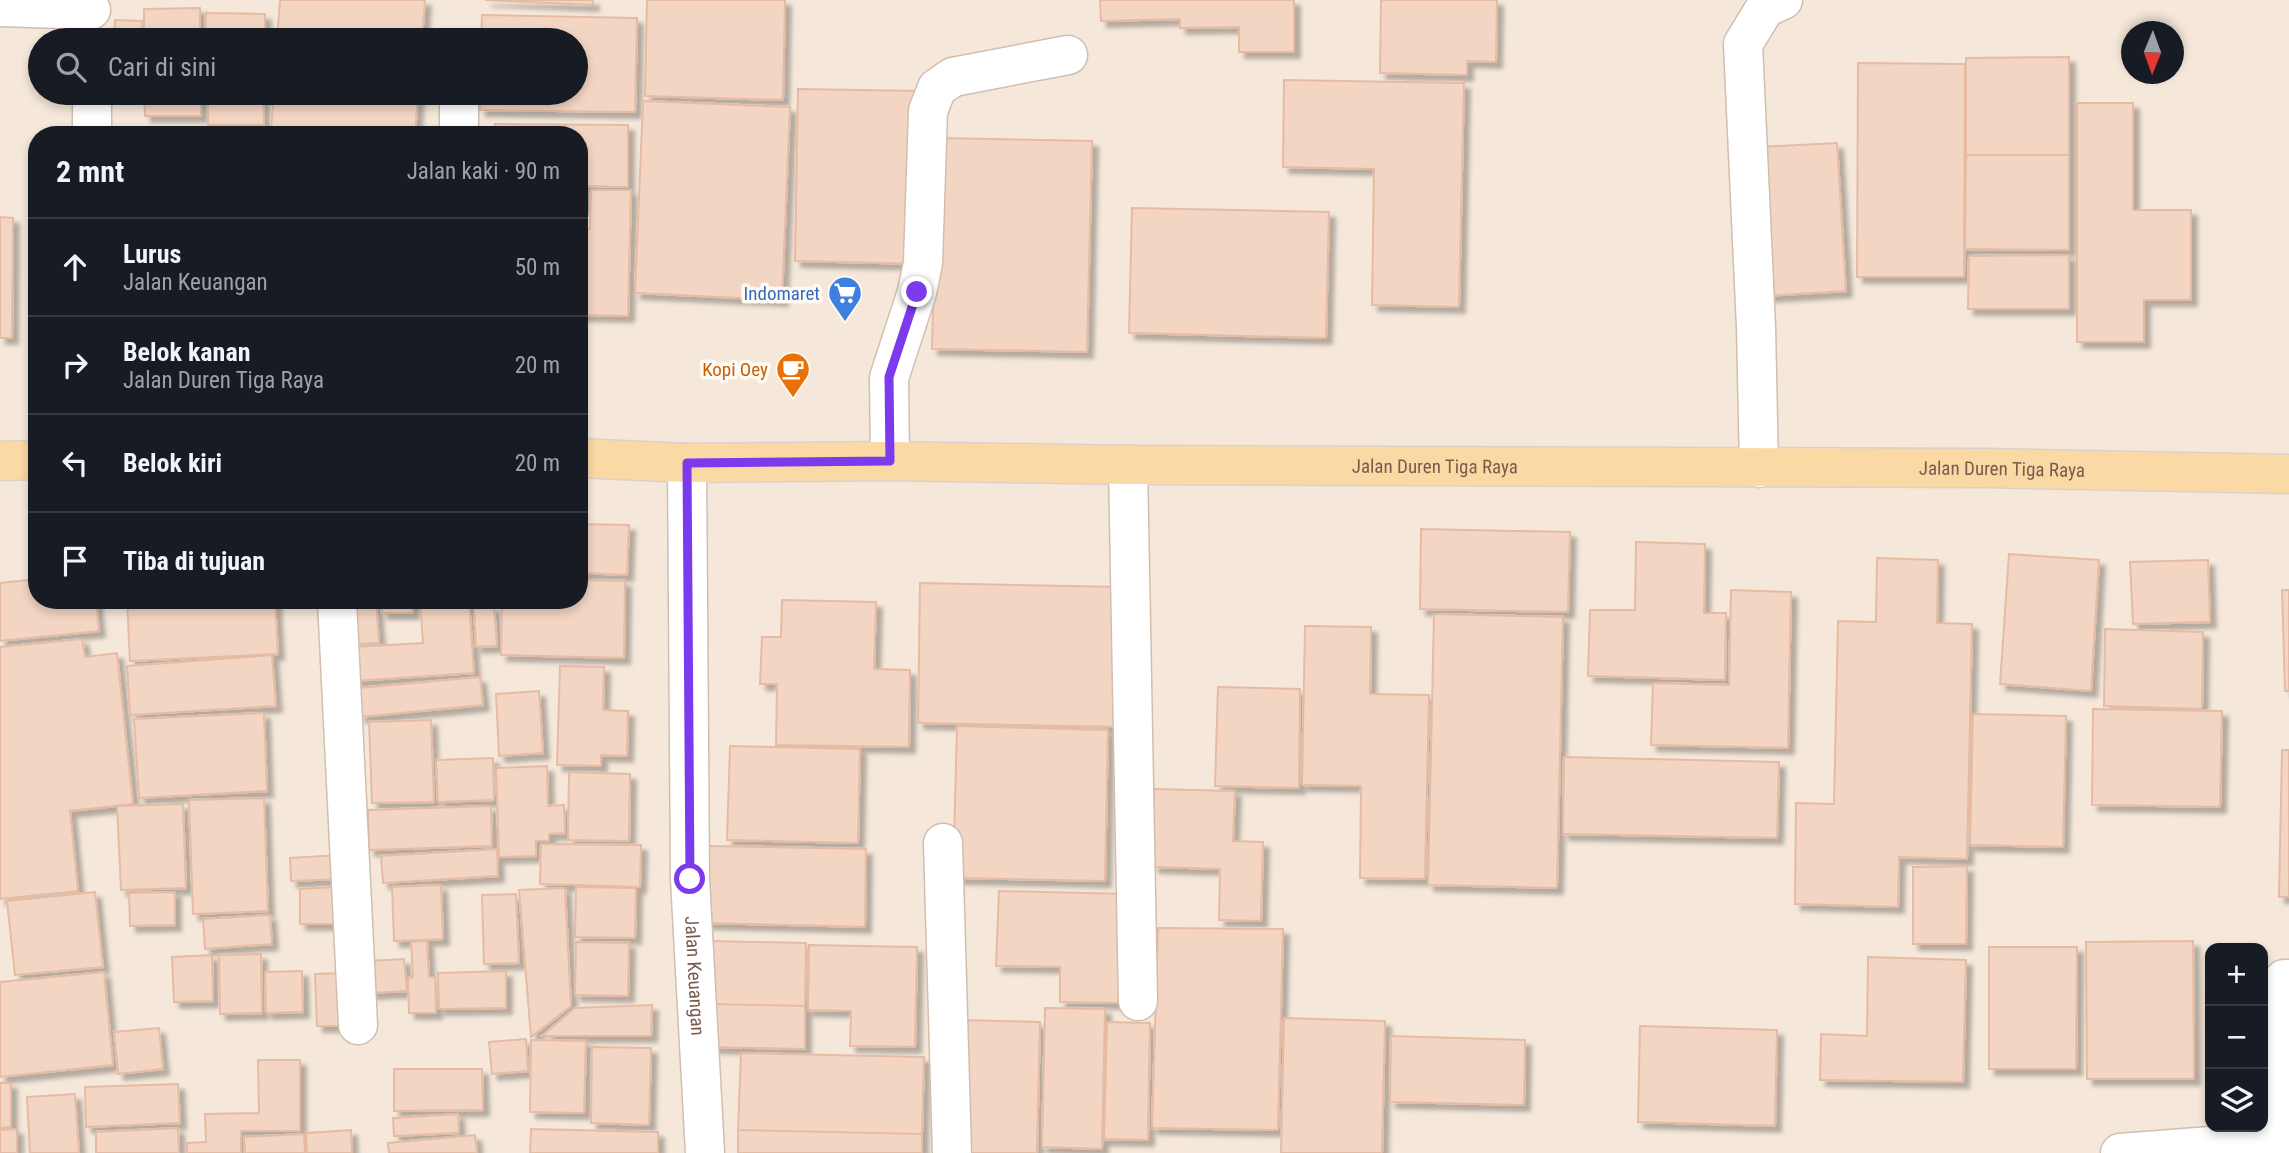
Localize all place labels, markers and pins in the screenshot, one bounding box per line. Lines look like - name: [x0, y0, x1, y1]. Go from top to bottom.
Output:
- supermarket icon: Indomaret: [826, 274, 864, 323]
- place label: Indomaret: [744, 282, 820, 305]
- cafe icon: Kopi Oey: [774, 350, 812, 399]
- place label: Kopi Oey: [702, 358, 768, 381]

